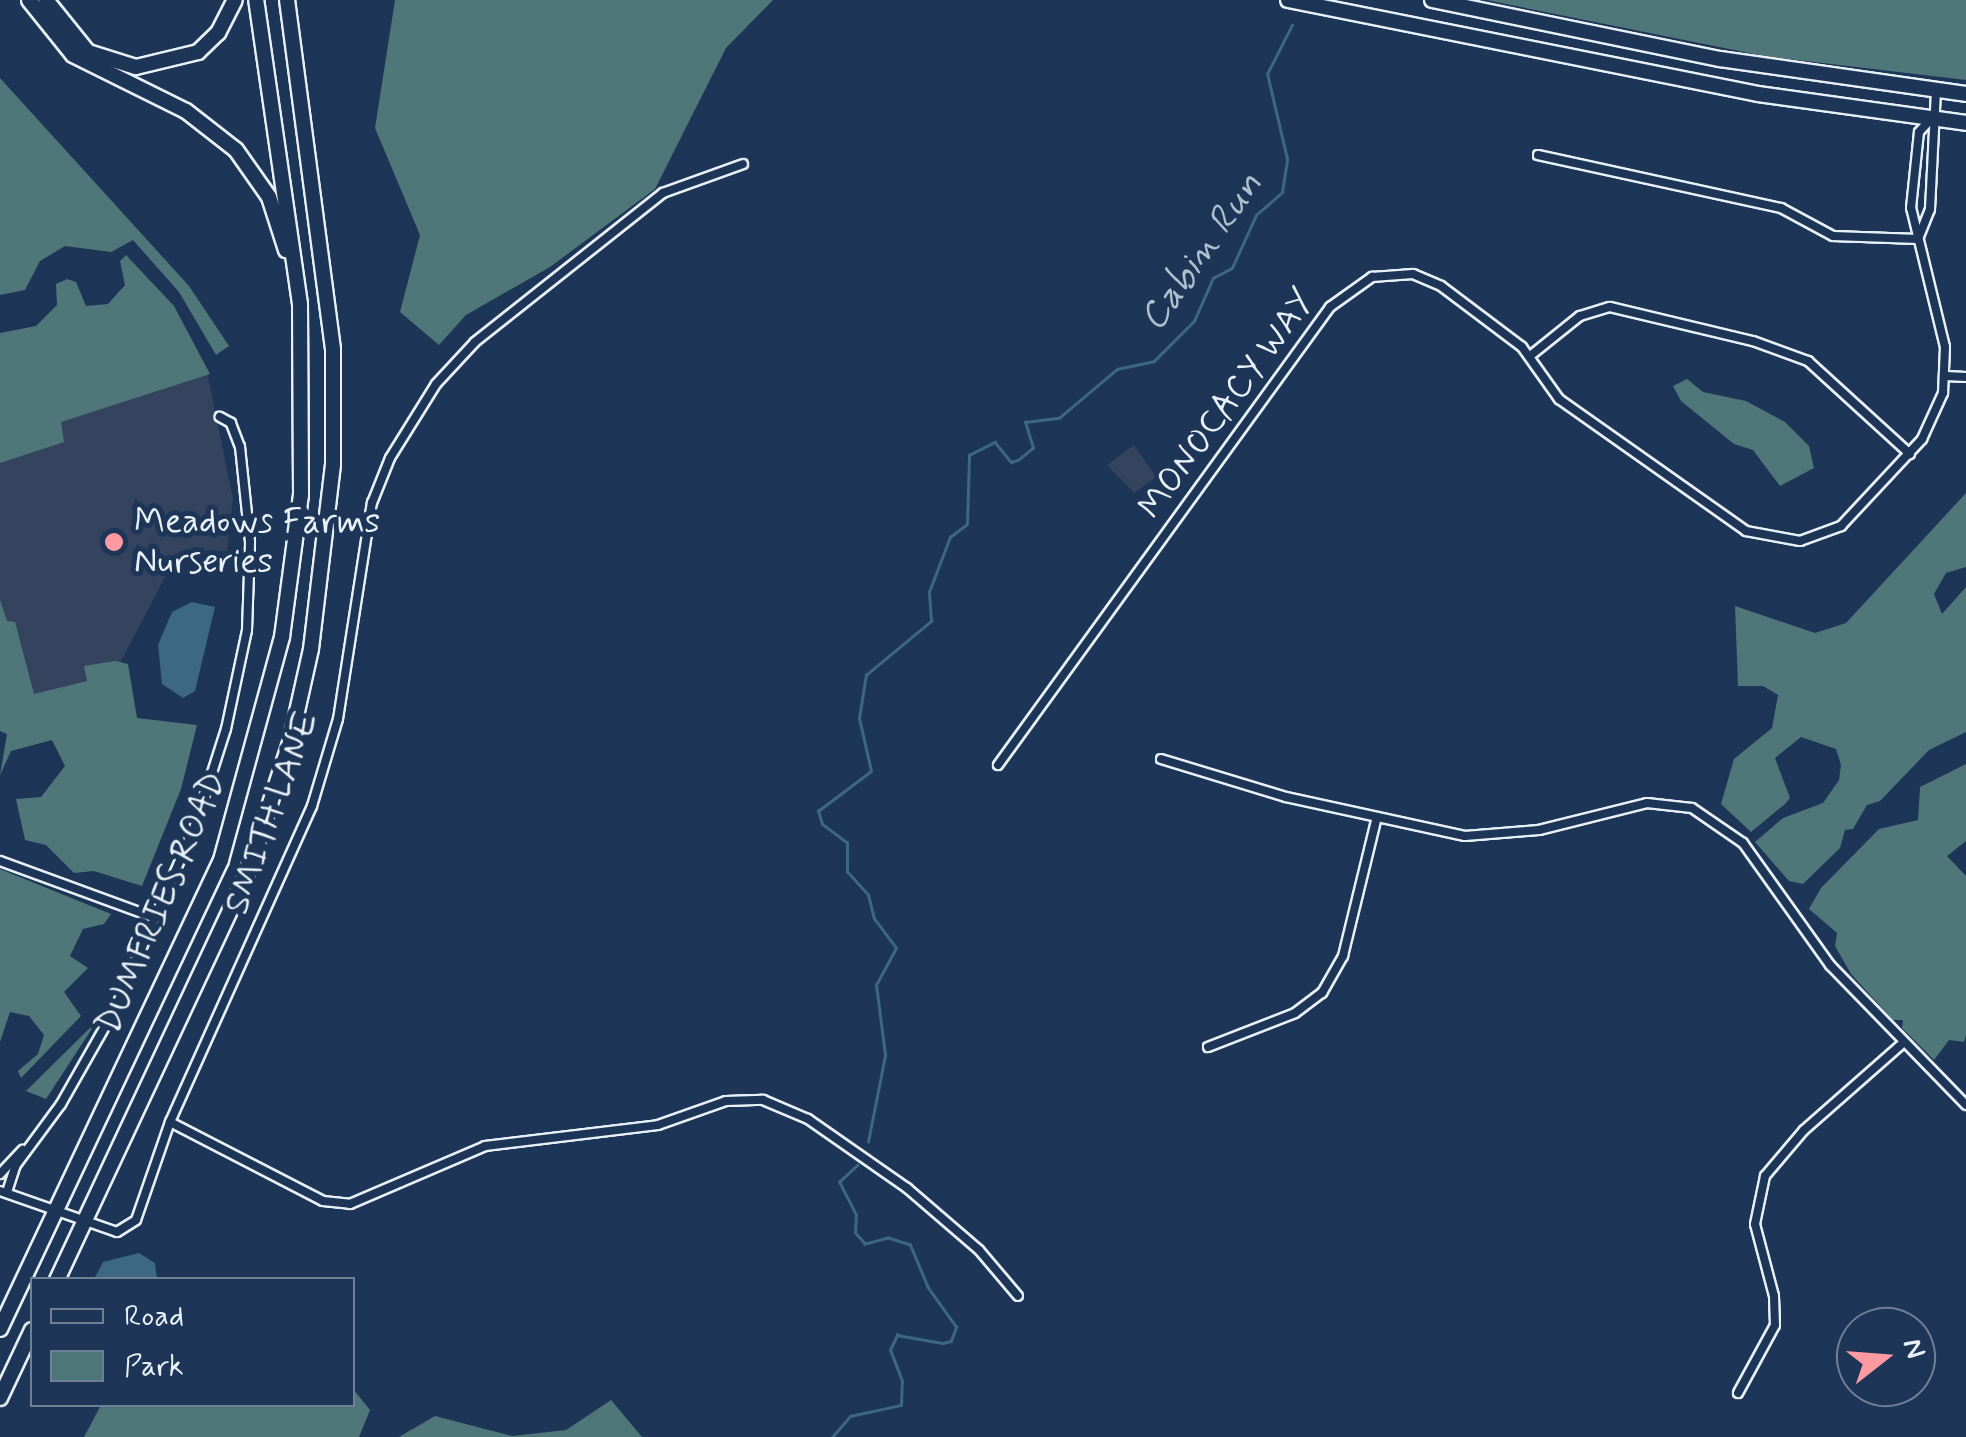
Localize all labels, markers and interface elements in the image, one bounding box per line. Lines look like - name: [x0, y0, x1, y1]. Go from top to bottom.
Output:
- water label: Cabin Run: [1132, 165, 1272, 339]
- street label: MONOCACY WAY: [1130, 281, 1324, 527]
- place label: Meadows Farms Nurseries: [134, 501, 386, 583]
- marker: Meadows Farms Nurseries: [103, 531, 125, 553]
- street label: SMITH LANE: [215, 705, 329, 921]
- street label: DUMFRIES ROAD: [89, 768, 235, 1038]
- legend: [30, 1277, 355, 1407]
- text: Road: [124, 1297, 184, 1336]
- north arrow: [1836, 1307, 1936, 1407]
- text: N: [1893, 1334, 1934, 1363]
- text: Park: [124, 1347, 184, 1386]

